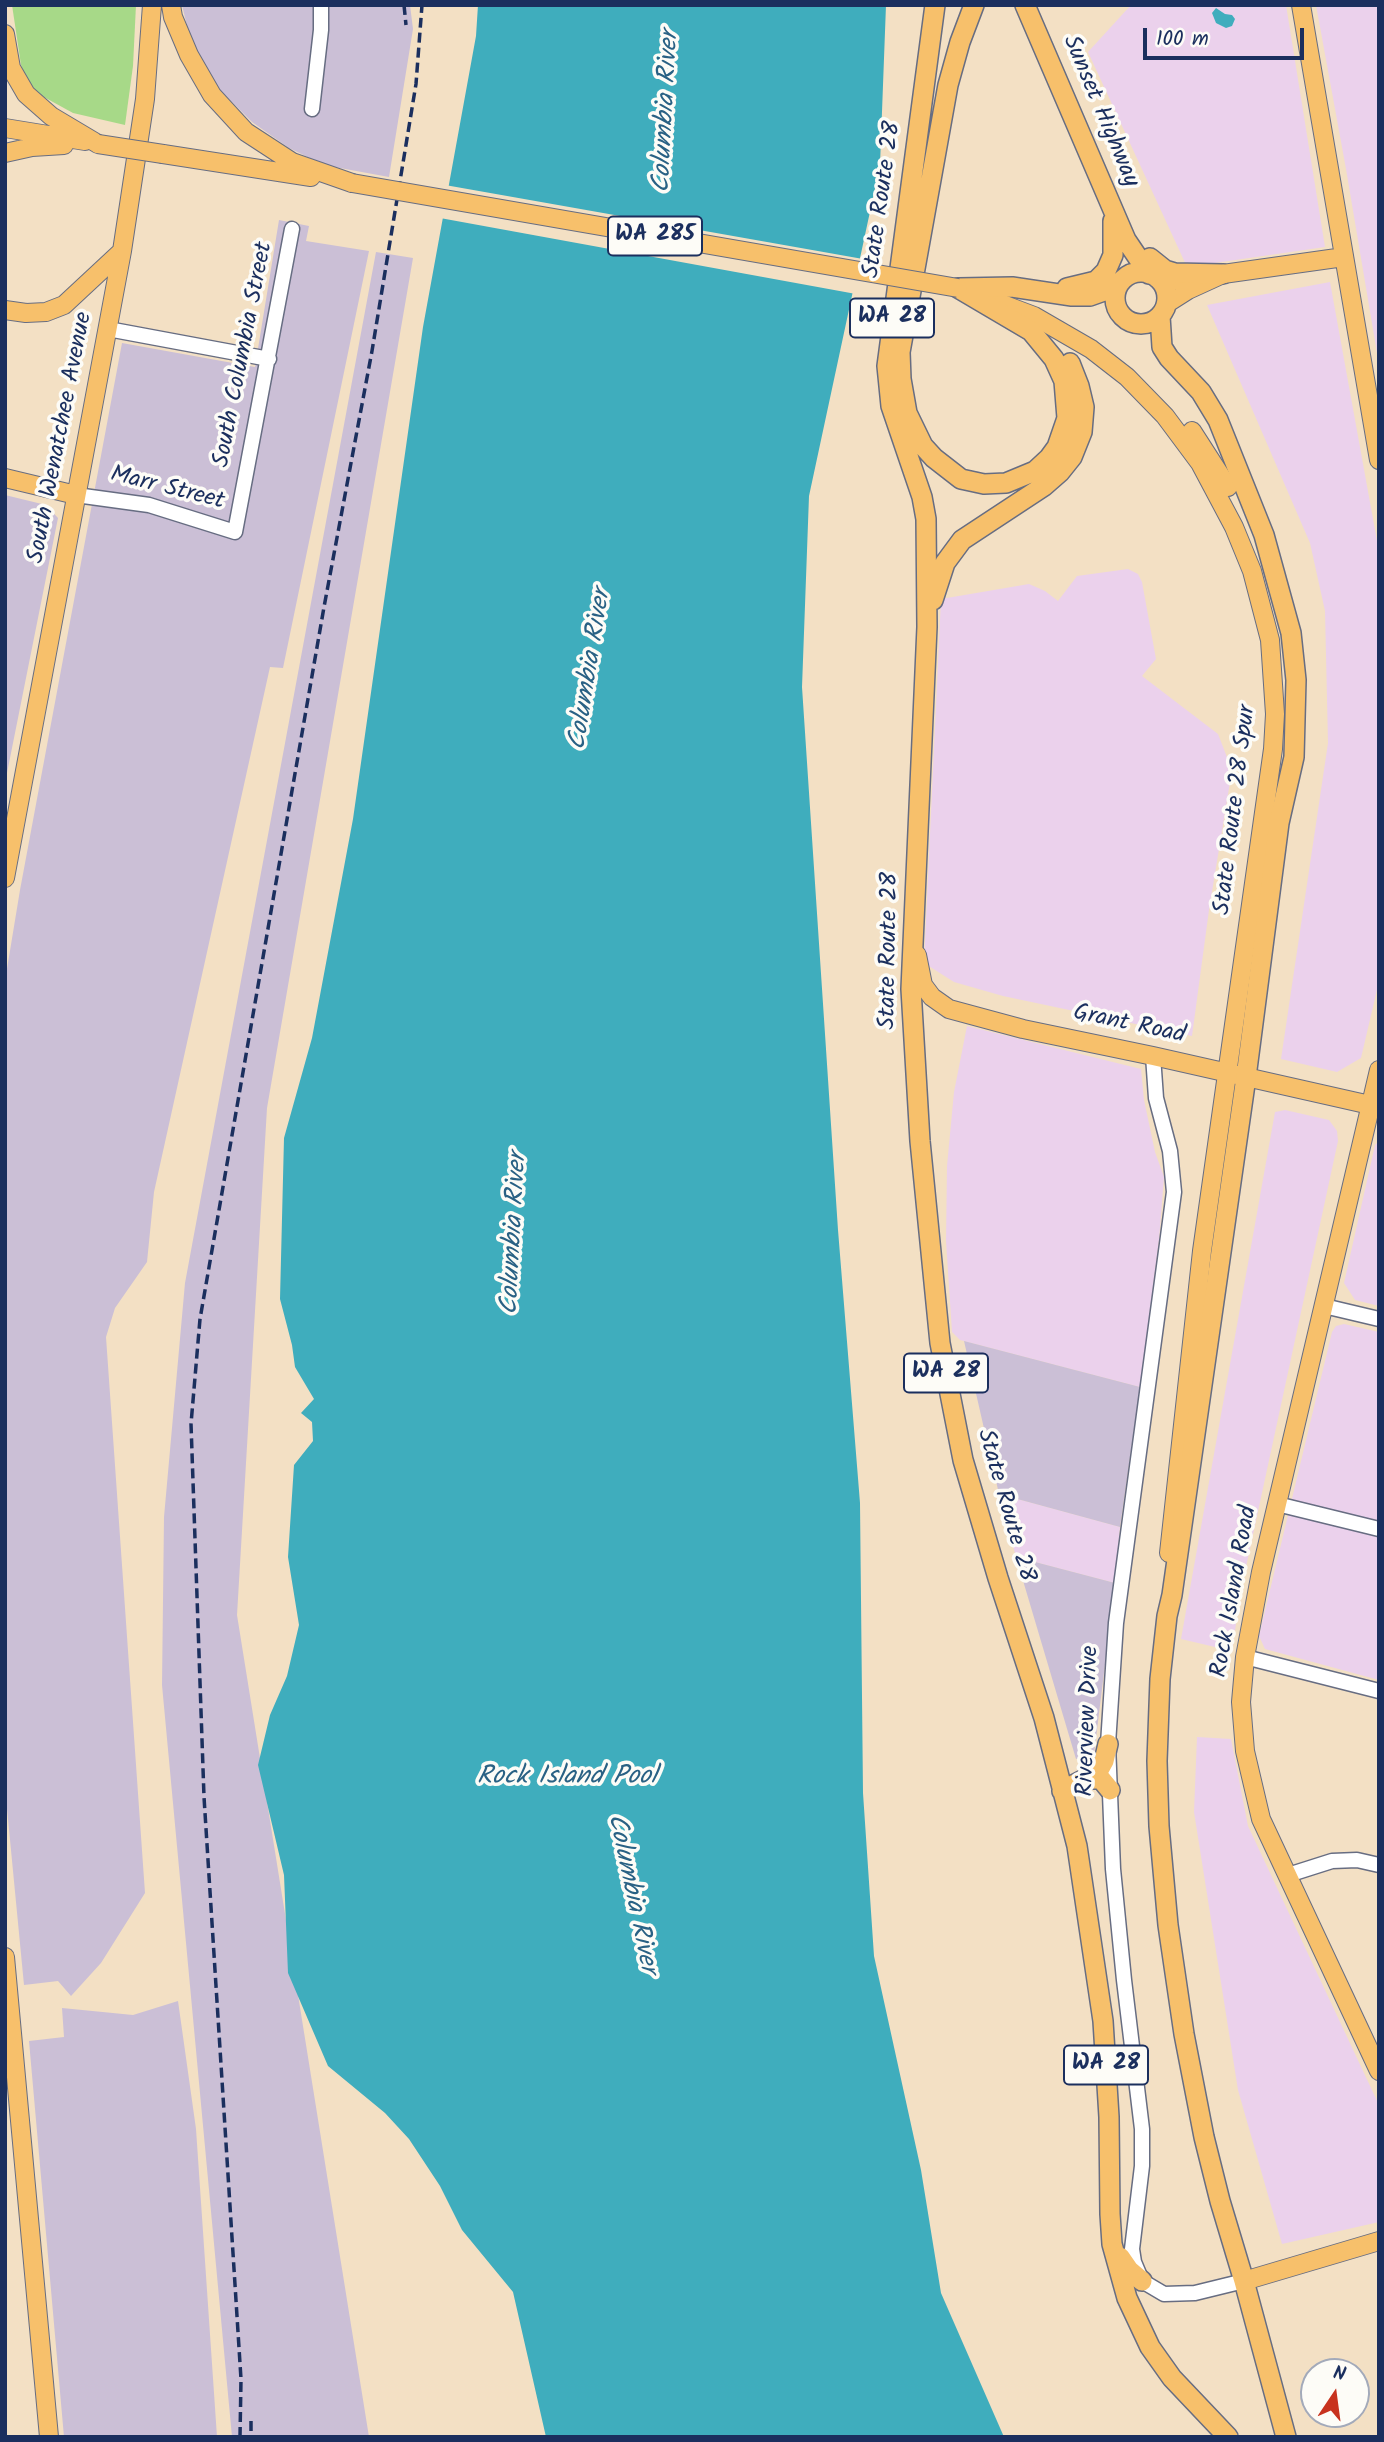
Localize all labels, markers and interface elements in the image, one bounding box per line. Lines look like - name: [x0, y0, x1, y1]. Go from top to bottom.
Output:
- scale bar: [1146, 14, 1307, 58]
- text: 100 m: [1156, 23, 1209, 56]
- water label: Columbia River: [648, 30, 688, 194]
- street label: Sunset Highway: [1054, 32, 1144, 192]
- street label: State Route 28: [859, 120, 909, 280]
- road number: WA 285: [608, 216, 702, 256]
- street label: South Columbia Street: [209, 240, 281, 470]
- road number: WA 28: [850, 298, 934, 338]
- street label: South Wenatchee Avenue: [24, 310, 100, 566]
- street label: Marr Street: [107, 462, 227, 518]
- water label: Columbia River: [564, 588, 620, 752]
- street label: State Route 28 Spur: [1210, 704, 1264, 916]
- street label: State Route 28: [875, 872, 907, 1030]
- street label: Grant Road: [1070, 1000, 1188, 1052]
- water label: Columbia River: [496, 1152, 536, 1316]
- road number: WA 28: [904, 1354, 988, 1392]
- street label: State Route 28: [968, 1426, 1040, 1586]
- street label: Rock Island Road: [1207, 1504, 1265, 1680]
- street label: Riverview Drive: [1073, 1645, 1107, 1797]
- water label: Rock Island Pool: [477, 1763, 657, 1795]
- water label: Columbia River: [598, 1812, 662, 1976]
- road number: WA 28: [1064, 2046, 1148, 2084]
- north arrow: [1300, 2358, 1370, 2428]
- text: N: [1330, 2359, 1348, 2390]

